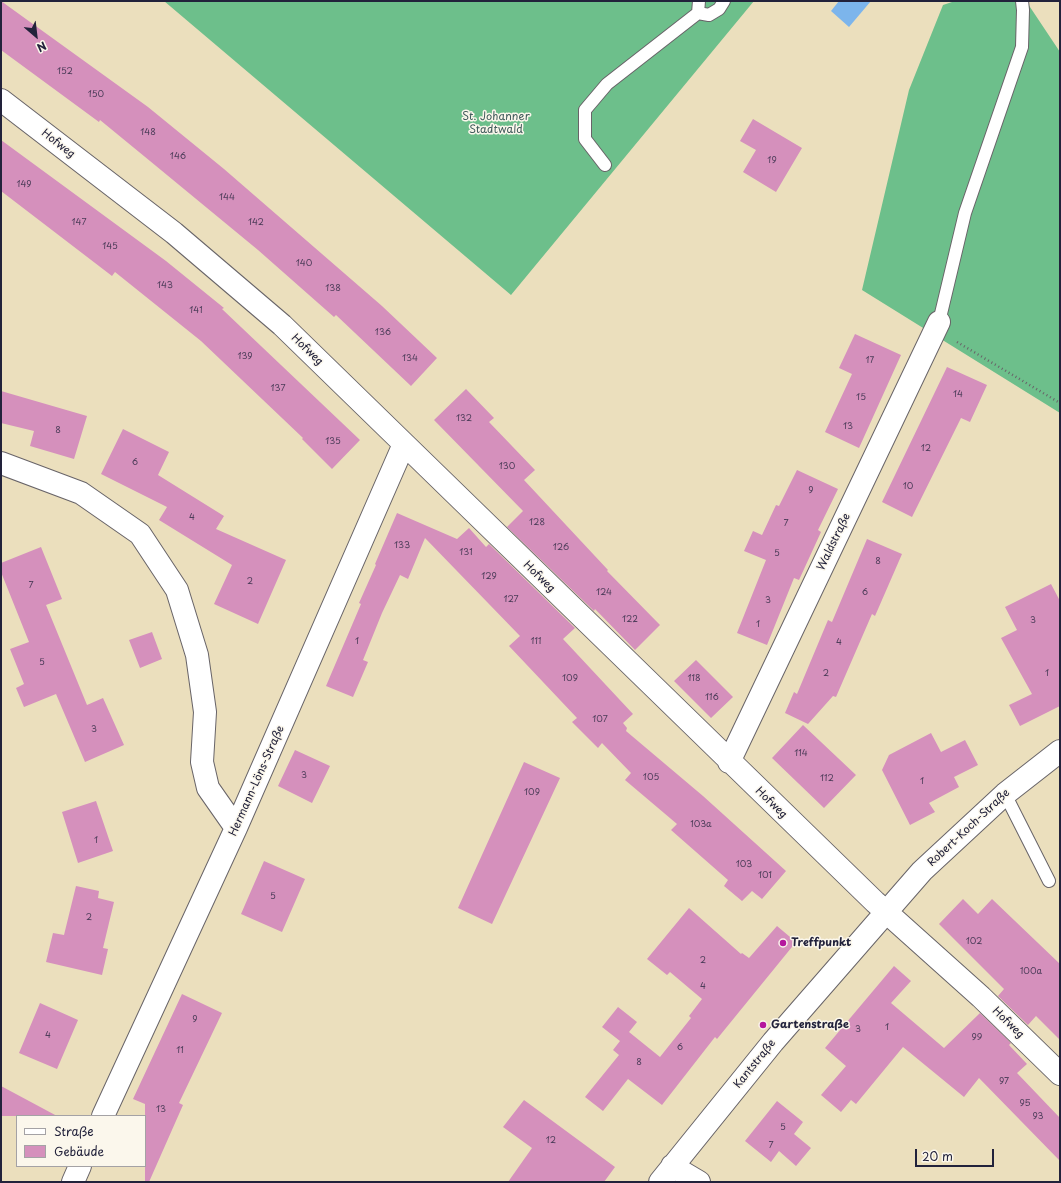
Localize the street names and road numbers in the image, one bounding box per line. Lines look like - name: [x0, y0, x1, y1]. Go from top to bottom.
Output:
- street label: Hofweg: [39, 127, 77, 161]
- street label: Hofweg: [288, 332, 326, 368]
- street label: Waldstraße: [814, 511, 854, 573]
- street label: Hofweg: [520, 559, 558, 595]
- street label: Hermann-Löns-Straße: [227, 724, 287, 838]
- street label: Hofweg: [752, 785, 790, 821]
- street label: Robert-Koch-Straße: [925, 787, 1013, 869]
- street label: Hofweg: [989, 1005, 1027, 1041]
- street label: Kantstraße: [731, 1037, 779, 1091]

